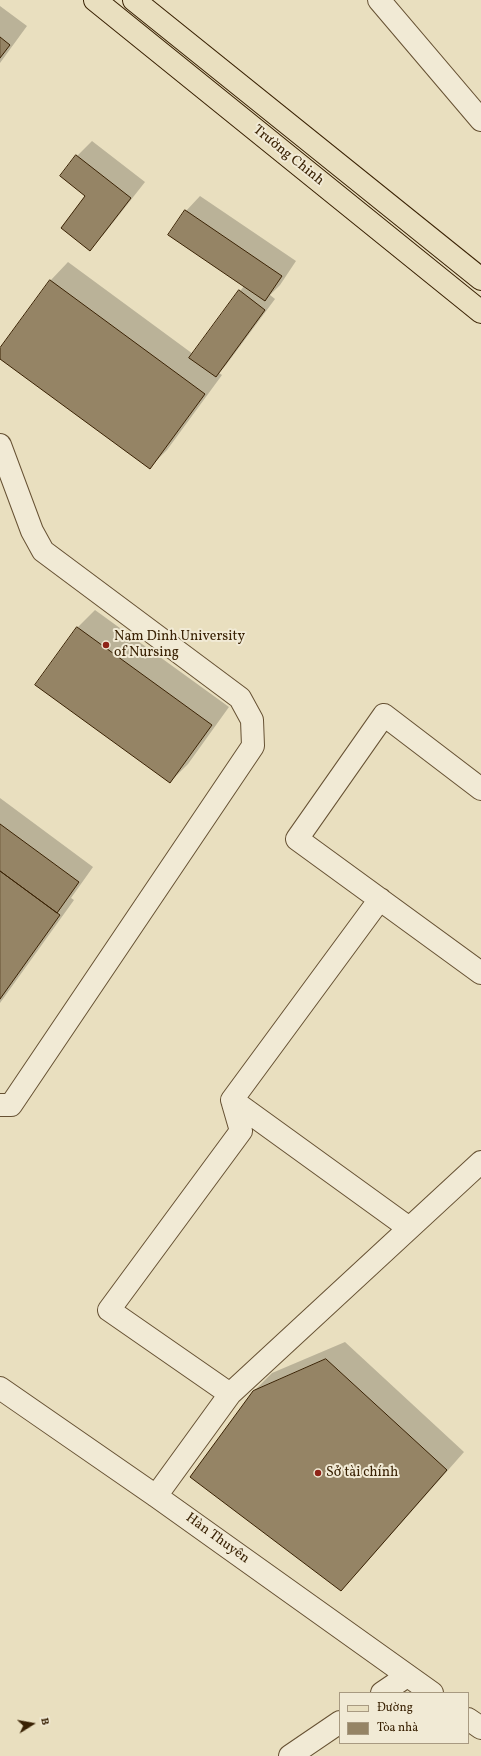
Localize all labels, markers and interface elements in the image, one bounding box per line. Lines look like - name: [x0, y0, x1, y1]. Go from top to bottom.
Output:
- street label: Trường Chinh: [249, 122, 327, 190]
- place label: Nam Dinh University of Nursing: [114, 629, 245, 662]
- marker: Nam Dinh University of Nursing: [101, 640, 111, 650]
- place label: Sở tài chính: [326, 1465, 398, 1481]
- marker: Sở tài chính: [313, 1468, 323, 1478]
- street label: Hàn Thuyên: [182, 1510, 252, 1568]
- legend: [339, 1692, 469, 1744]
- text: Đường: [377, 1700, 413, 1716]
- north arrow: [12, 1704, 52, 1744]
- text: B: [36, 1717, 52, 1727]
- text: Tòa nhà: [377, 1720, 418, 1736]

